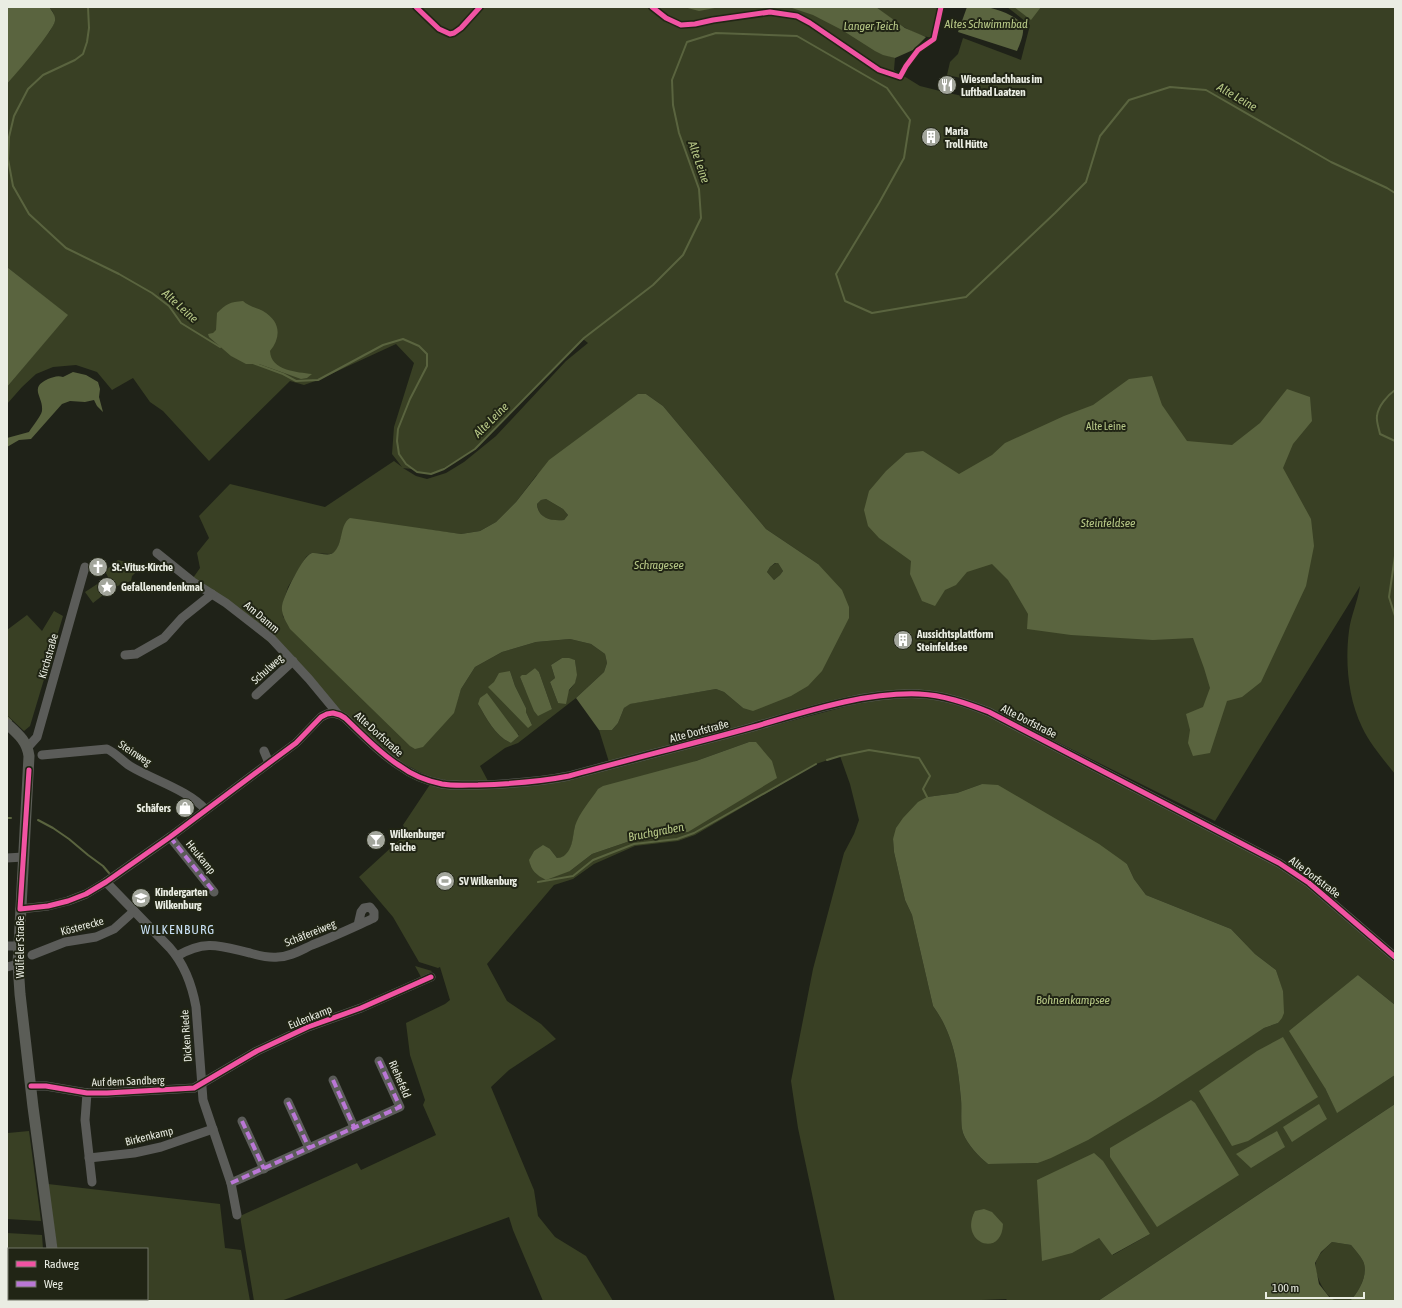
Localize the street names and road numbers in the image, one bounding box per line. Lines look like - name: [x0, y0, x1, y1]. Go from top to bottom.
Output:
- street label: Am Damm: [242, 599, 282, 635]
- street label: Kirchstraße: [36, 632, 60, 680]
- street label: Schulweg: [249, 652, 285, 686]
- street label: Alte Dorfstraße: [999, 702, 1059, 740]
- street label: Alte Dorfstraße: [352, 709, 406, 759]
- street label: Alte Dorfstraße: [668, 717, 730, 745]
- street label: Steinweg: [116, 738, 154, 768]
- street label: Heukamp: [184, 838, 218, 876]
- street label: Alte Dorfstraße: [1287, 854, 1343, 900]
- street label: Kösterecke: [59, 914, 105, 938]
- street label: Wülfeler Straße: [14, 916, 26, 978]
- street label: Schäfereiweg: [283, 917, 338, 949]
- street label: Eulenkamp: [286, 1003, 334, 1031]
- street label: Dicken Riede: [178, 1009, 194, 1063]
- street label: Riehefeld: [387, 1059, 413, 1099]
- street label: Auf dem Sandberg: [91, 1074, 165, 1088]
- street label: Birkenkamp: [124, 1124, 174, 1148]

